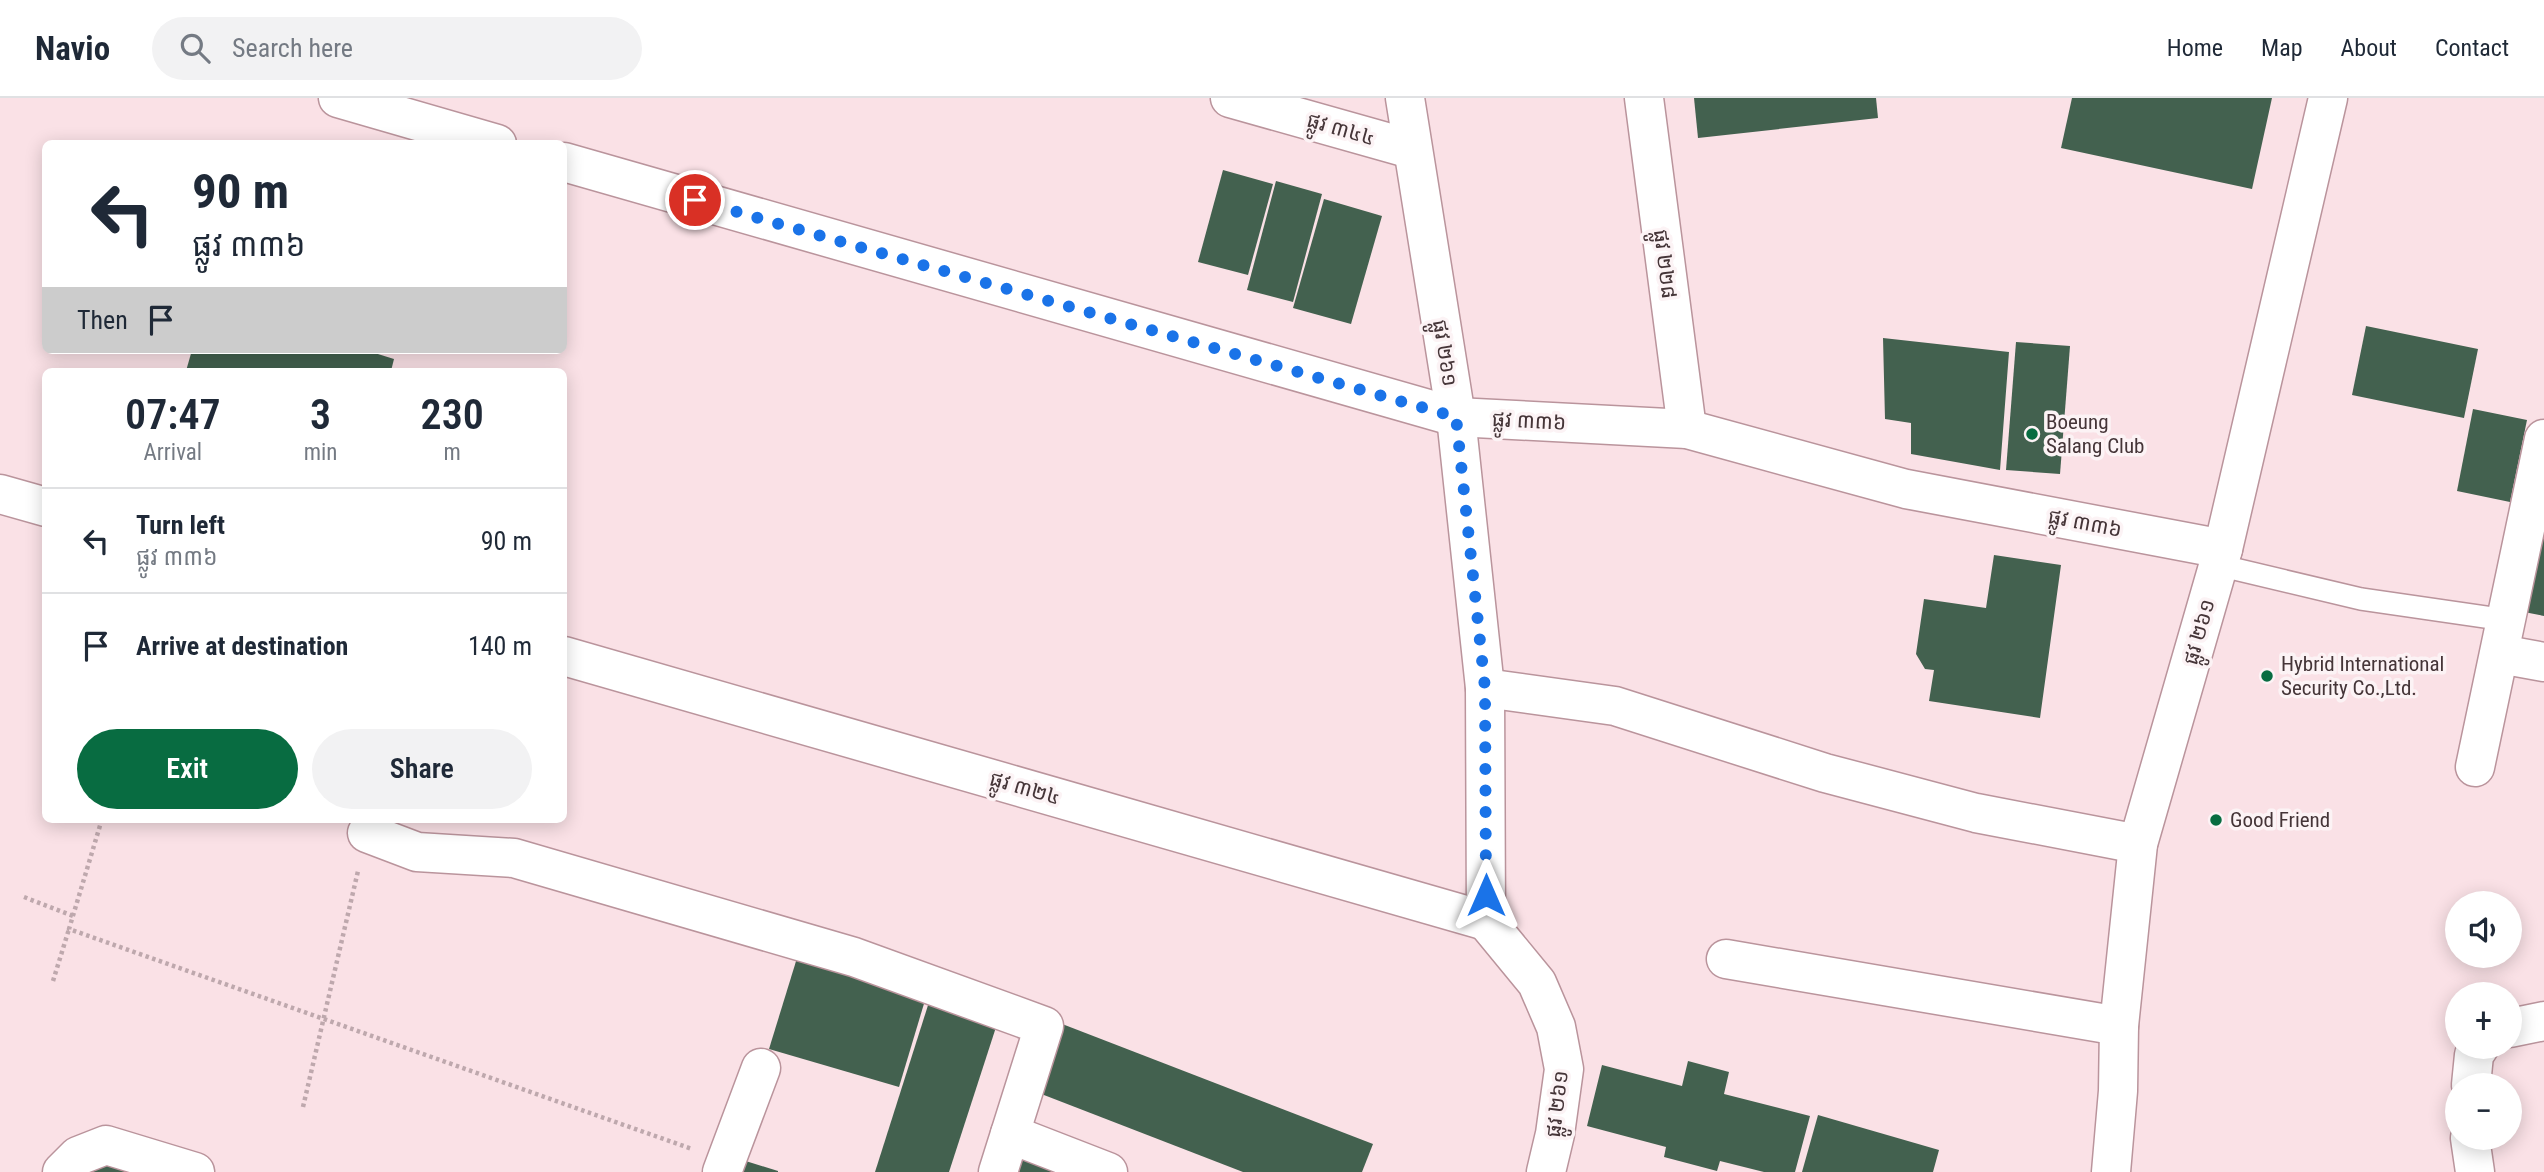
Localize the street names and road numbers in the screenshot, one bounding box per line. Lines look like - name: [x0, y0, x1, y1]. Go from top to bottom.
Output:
- street label: ផ្លូវ ៣៤៤: [1302, 108, 1378, 157]
- street label: ផ្លូវ ២២៨: [1642, 228, 1681, 301]
- street label: ផ្លូវ ២៦១: [1421, 318, 1462, 389]
- street label: ផ្លូវ ៣៣៦: [1491, 407, 1567, 442]
- street label: ផ្លូវ ៣៣៦: [2045, 504, 2124, 549]
- street label: ផ្លូវ ២៦១: [2178, 596, 2227, 670]
- street label: ផ្លូវ ៣២៤: [985, 767, 1063, 816]
- street label: ផ្លូវ ២៦១: [1541, 1069, 1580, 1140]

